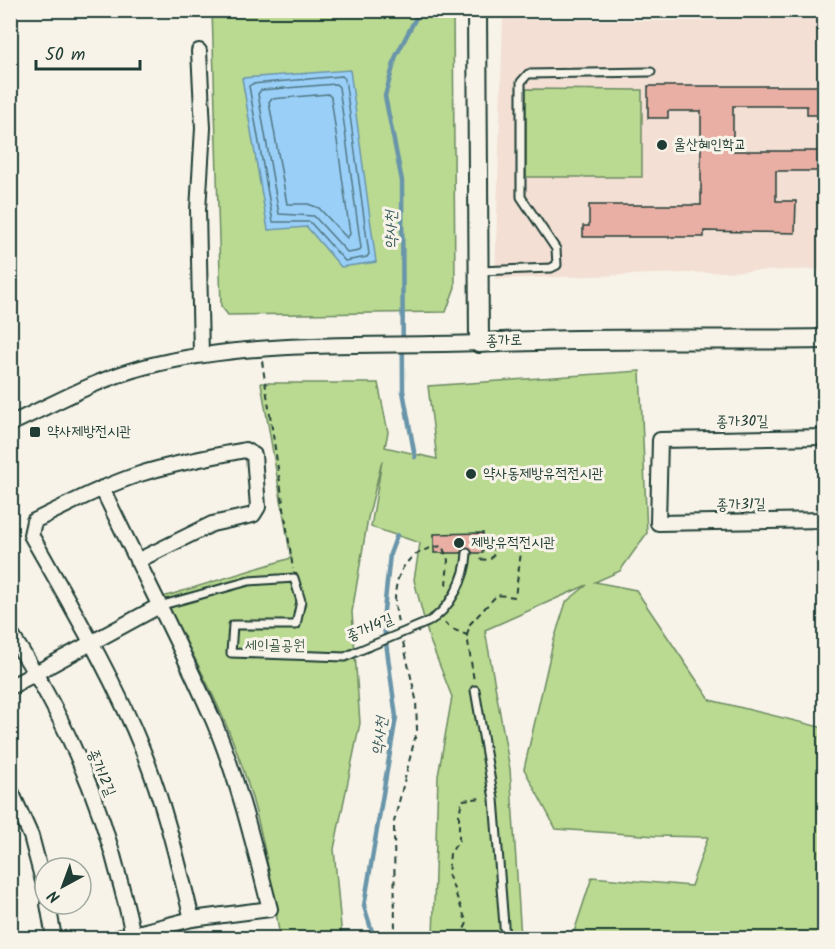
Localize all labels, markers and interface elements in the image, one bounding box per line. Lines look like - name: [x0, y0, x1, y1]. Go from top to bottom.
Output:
- scale bar: [36, 33, 140, 71]
- text: 50 m: [45, 41, 85, 70]
- place label: 울산혜인학교: [674, 133, 746, 157]
- marker: 울산혜인학교: [655, 138, 669, 152]
- water label: 약사천: [379, 209, 404, 249]
- street label: 종가로: [485, 328, 523, 354]
- street label: 종가30길: [716, 410, 768, 434]
- place label: 약사제방전시관: [47, 420, 132, 444]
- marker: 약사제방전시관: [28, 425, 42, 439]
- place label: 약사동제방유적전시관: [483, 462, 604, 486]
- marker: 약사동제방유적전시관: [464, 467, 478, 481]
- street label: 종가31길: [716, 493, 766, 517]
- place label: 제방유적전시관: [471, 531, 556, 555]
- marker: 제방유적전시관: [452, 536, 466, 550]
- street label: 종가14길: [343, 607, 397, 649]
- park label: 세이골공원: [245, 634, 305, 658]
- water label: 약사천: [365, 713, 395, 757]
- street label: 종가12길: [80, 745, 122, 801]
- north arrow: [33, 856, 93, 916]
- text: N: [42, 883, 66, 909]

